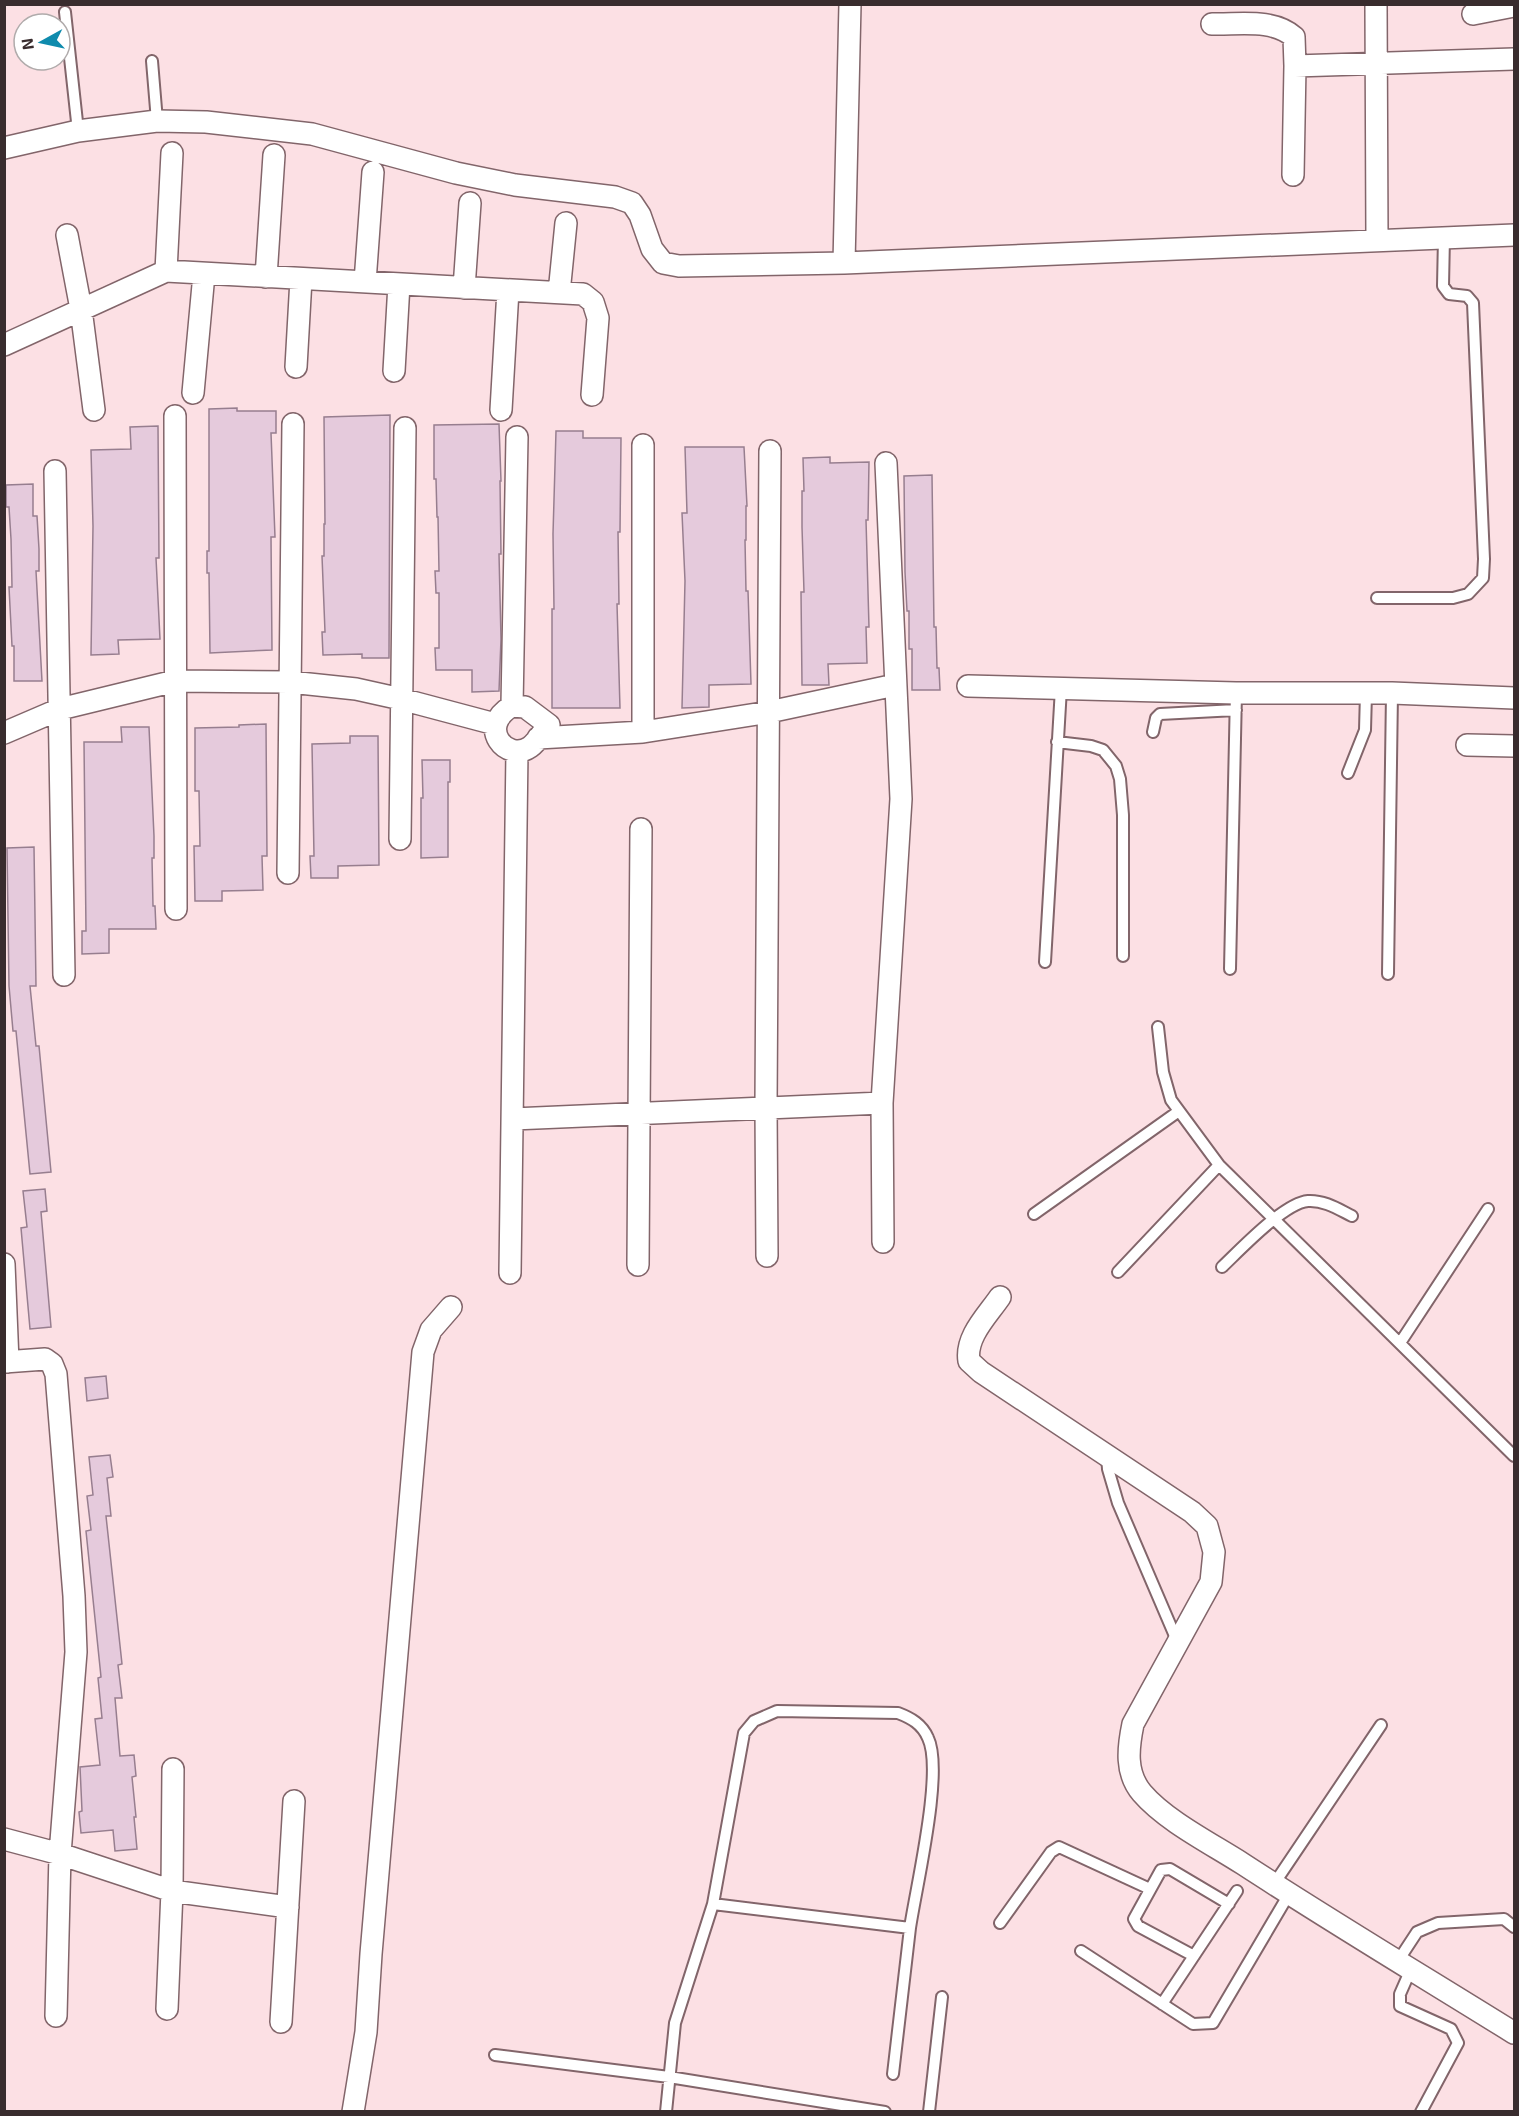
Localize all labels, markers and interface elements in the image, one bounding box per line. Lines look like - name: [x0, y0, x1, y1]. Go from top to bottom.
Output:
- north arrow: [12, 12, 72, 72]
- text: N: [16, 37, 37, 51]

